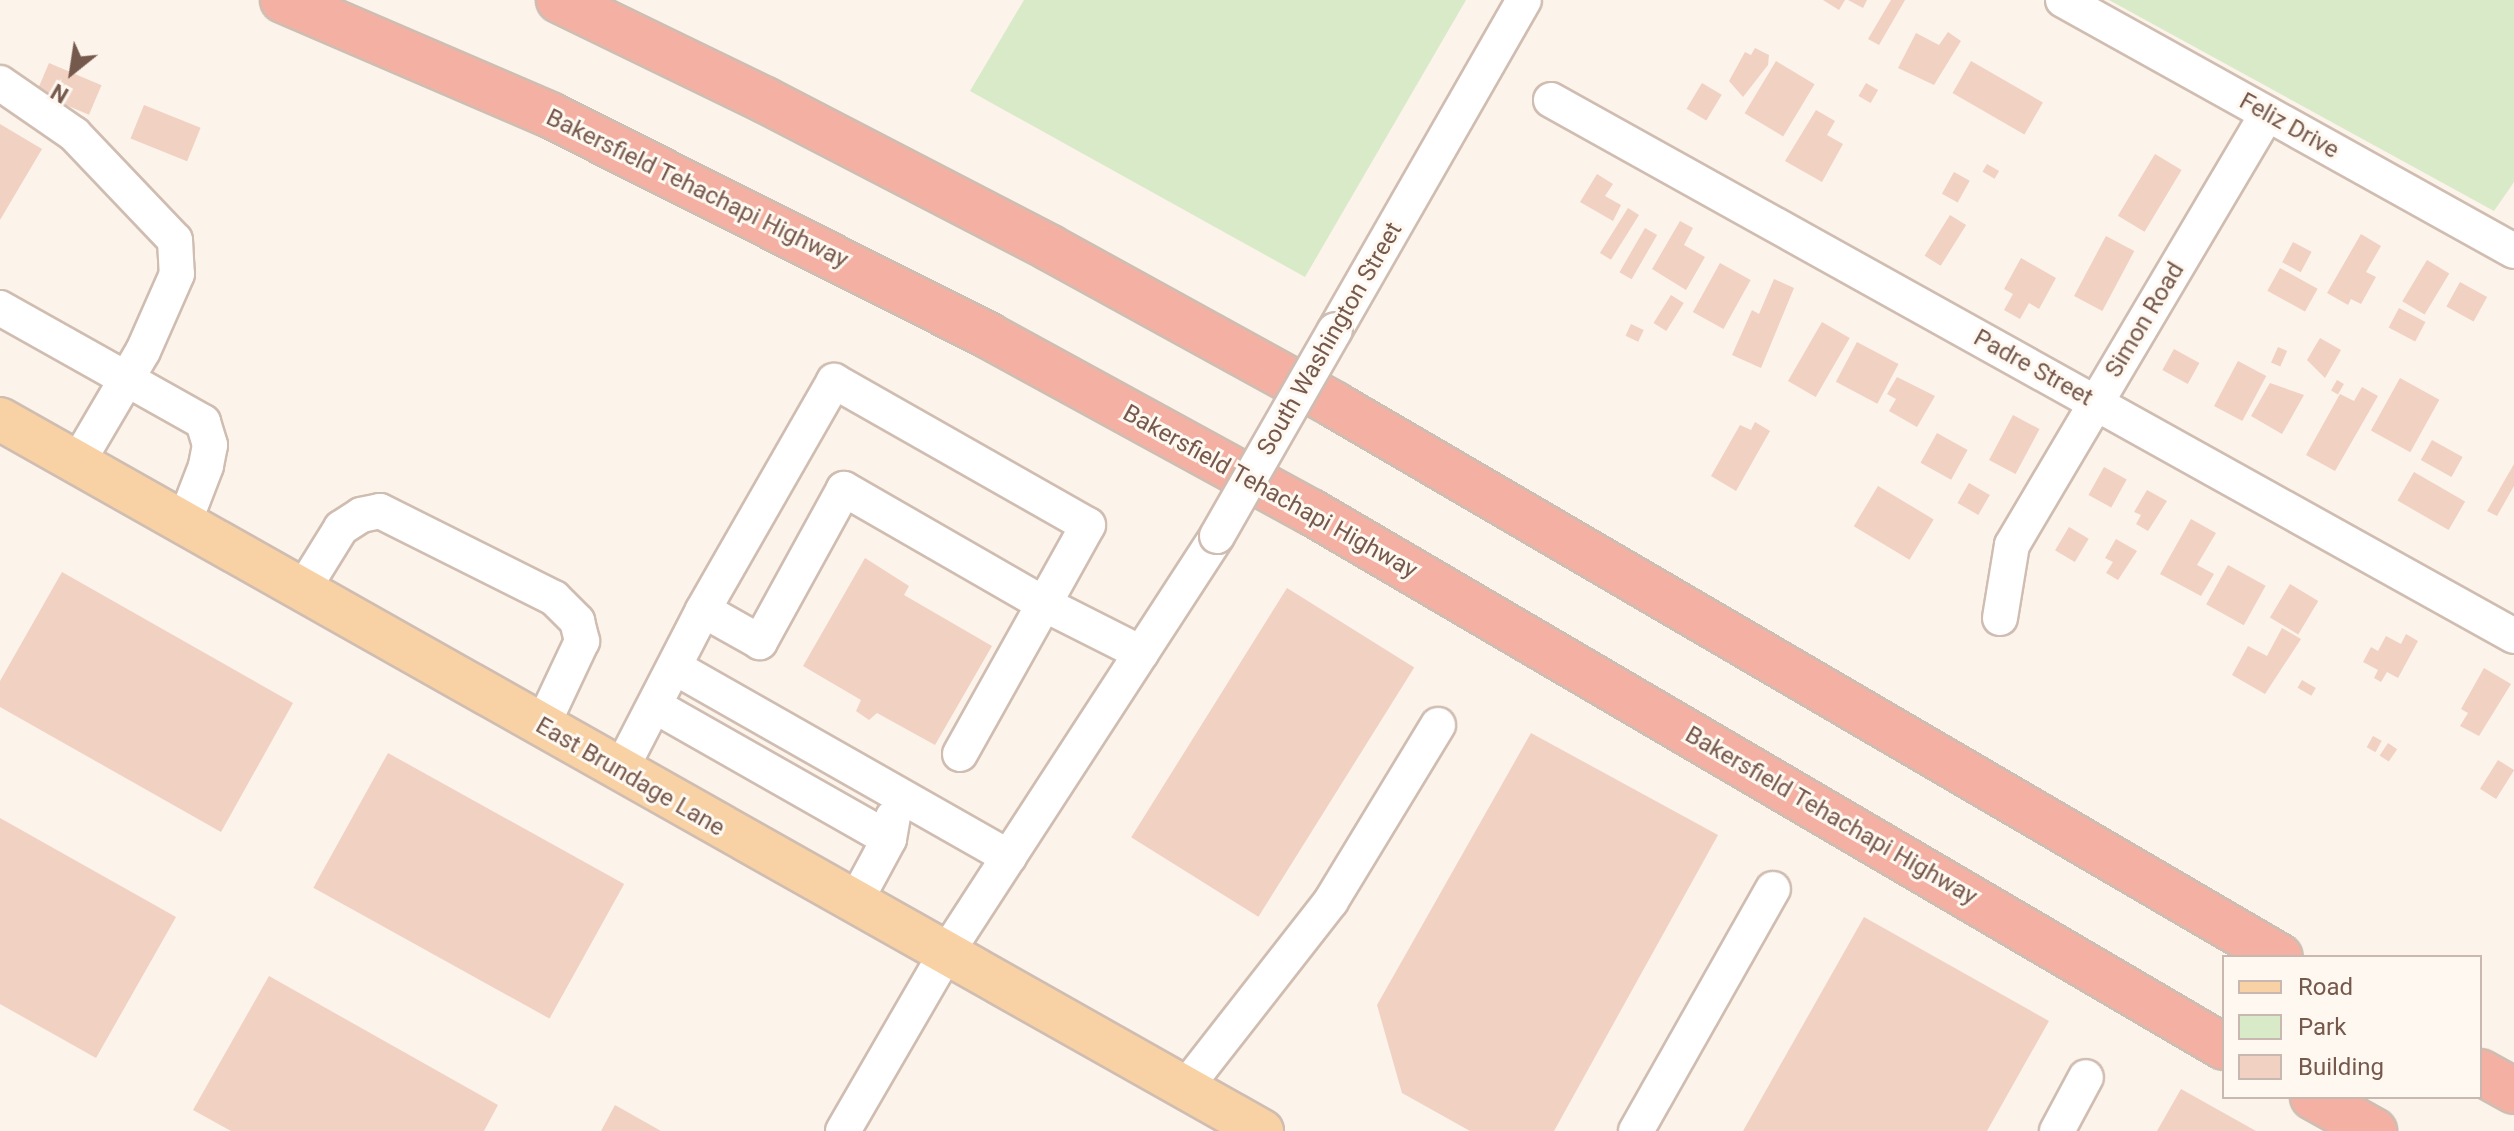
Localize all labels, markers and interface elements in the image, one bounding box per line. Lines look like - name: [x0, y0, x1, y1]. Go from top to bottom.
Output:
- north arrow: [32, 32, 112, 112]
- text: N: [47, 79, 73, 108]
- street label: Feliz Drive: [2234, 87, 2344, 165]
- street label: Bakersfield Tehachapi Highway: [541, 103, 853, 275]
- street label: South Washington Street: [1251, 217, 1409, 461]
- street label: Simon Road: [2099, 257, 2191, 383]
- street label: Padre Street: [1969, 324, 2097, 412]
- street label: Bakersfield Tehachapi Highway: [1118, 399, 1422, 585]
- street label: East Brundage Lane: [530, 711, 730, 843]
- street label: Bakersfield Tehachapi Highway: [1680, 720, 1982, 912]
- legend: [2222, 955, 2482, 1099]
- text: Road: [2298, 973, 2353, 1001]
- text: Park: [2298, 1013, 2346, 1041]
- text: Building: [2298, 1053, 2384, 1081]

